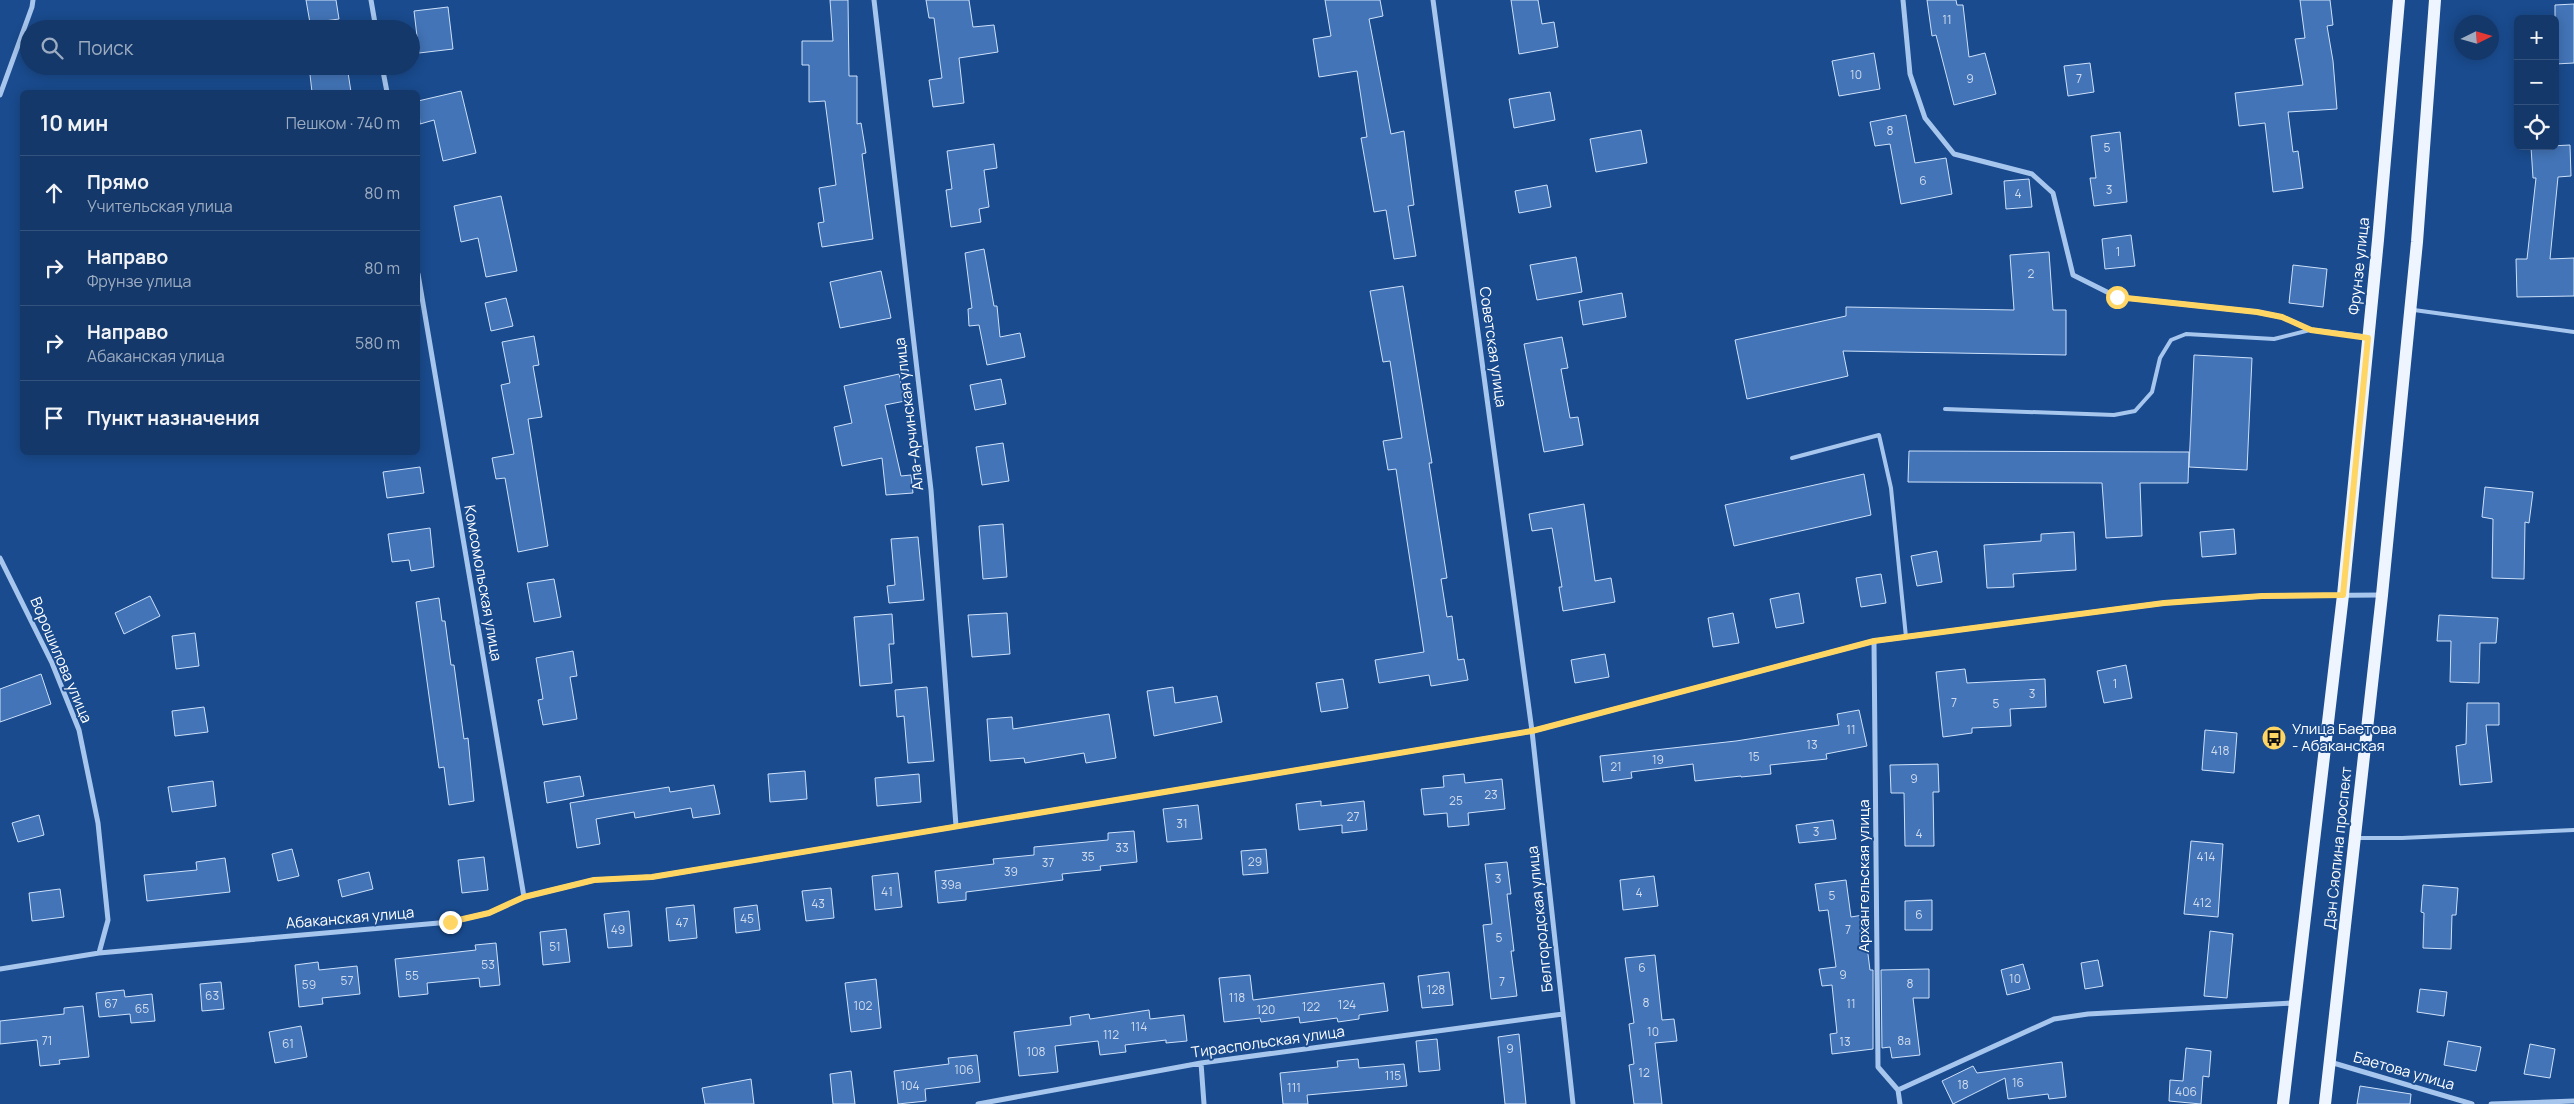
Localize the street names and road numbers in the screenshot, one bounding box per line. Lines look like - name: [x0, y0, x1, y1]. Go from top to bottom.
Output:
- street label: Фрунзе улица: [2343, 216, 2374, 316]
- street label: Советская улица: [1475, 285, 1512, 409]
- street label: Ала-Арчинская улица: [889, 336, 928, 492]
- street label: Комсомольская улица: [459, 503, 508, 663]
- street label: Ворошилова улица: [25, 594, 97, 726]
- street label: Дэн Сяопина проспект: [2319, 765, 2357, 930]
- street label: Архангельская улица: [1853, 799, 1874, 953]
- street label: Белгородская улица: [1521, 845, 1558, 993]
- street label: Абаканская улица: [285, 901, 415, 934]
- street label: Тираспольская улица: [1190, 1020, 1346, 1063]
- street label: Баетова улица: [2351, 1046, 2457, 1095]

